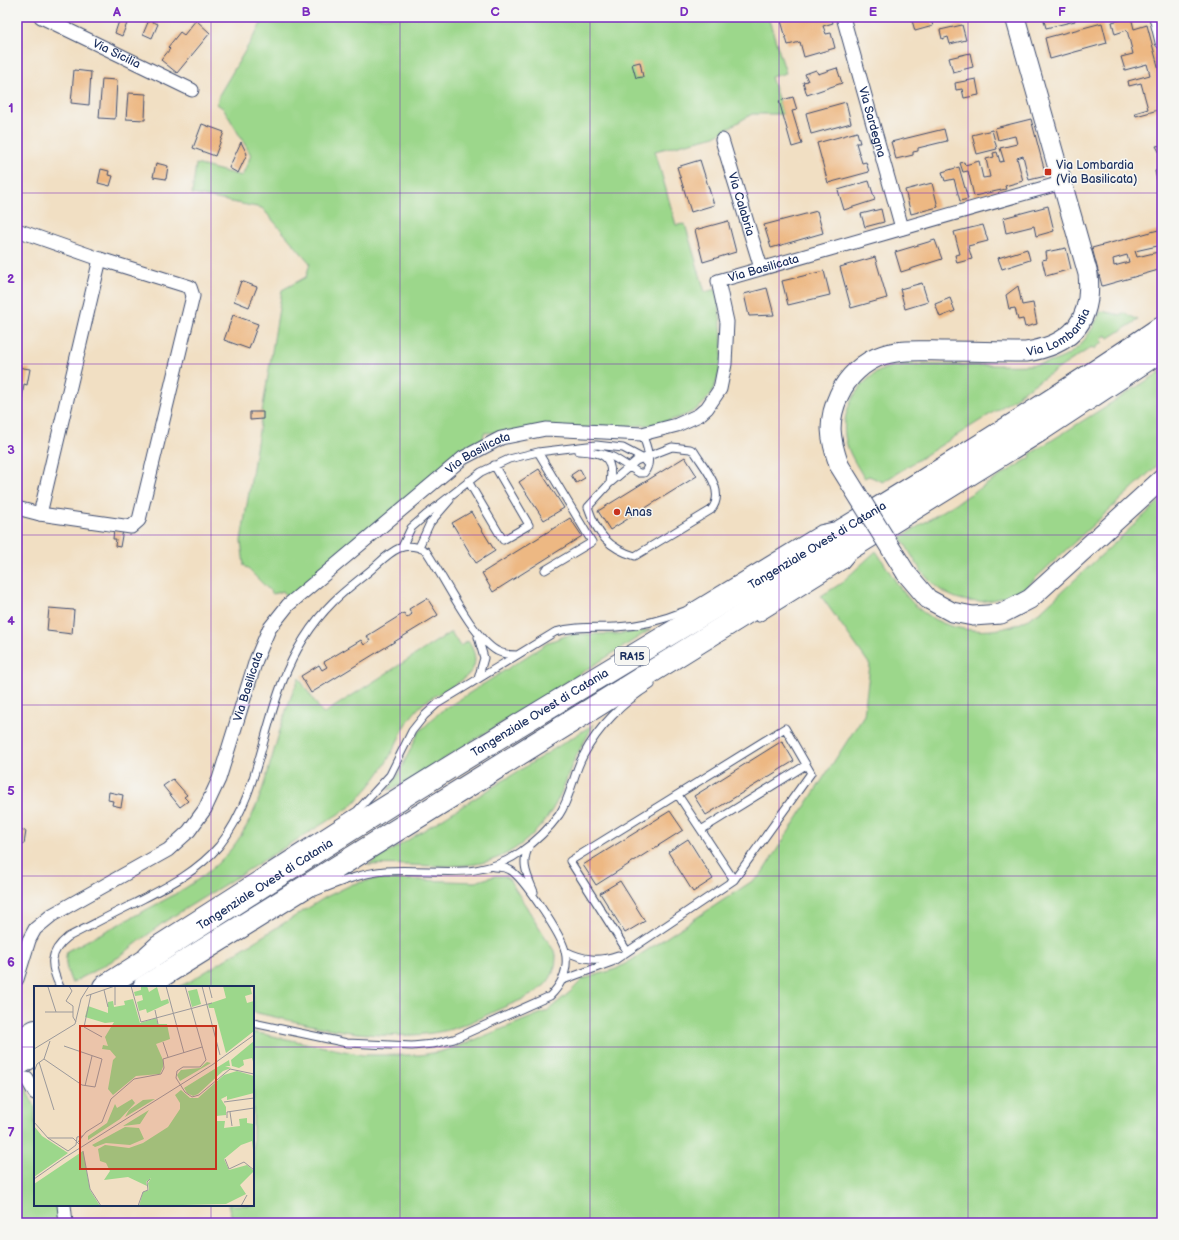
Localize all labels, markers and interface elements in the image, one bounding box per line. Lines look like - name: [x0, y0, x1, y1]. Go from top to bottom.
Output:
- text: A: [112, 4, 121, 20]
- text: B: [301, 4, 311, 20]
- text: C: [490, 4, 500, 20]
- text: D: [679, 4, 689, 20]
- text: E: [869, 4, 878, 20]
- text: F: [1058, 4, 1066, 20]
- street label: Via Sicilia: [90, 36, 143, 72]
- street label: Via Sardegna: [855, 85, 889, 159]
- text: 1: [8, 100, 14, 116]
- place label: Via Lombardia (Via Basilicata): [1056, 158, 1138, 187]
- marker: Via Lombardia (Via Basilicata): [1043, 167, 1053, 177]
- street label: Via Calabria: [724, 171, 758, 238]
- street label: Via Basilicata: [726, 251, 801, 286]
- text: 2: [7, 271, 15, 287]
- street label: Via Lombardia: [1025, 307, 1094, 360]
- street label: Via Basilicata: [443, 429, 512, 477]
- text: 3: [7, 442, 15, 458]
- street label: Tangenziale Ovest di Catania: [746, 498, 889, 593]
- place label: Anas: [625, 505, 652, 520]
- marker: Anas: [612, 507, 622, 517]
- text: 4: [7, 613, 15, 629]
- road number: RA15: [615, 647, 649, 665]
- street label: Via Basilicata: [230, 649, 267, 724]
- street label: Tangenziale Ovest di Catania: [469, 665, 612, 761]
- text: 5: [7, 783, 15, 799]
- street label: Tangenziale Ovest di Catania: [194, 835, 336, 934]
- text: 6: [7, 954, 15, 970]
- inset map: [34, 986, 254, 1206]
- text: 7: [7, 1125, 15, 1141]

